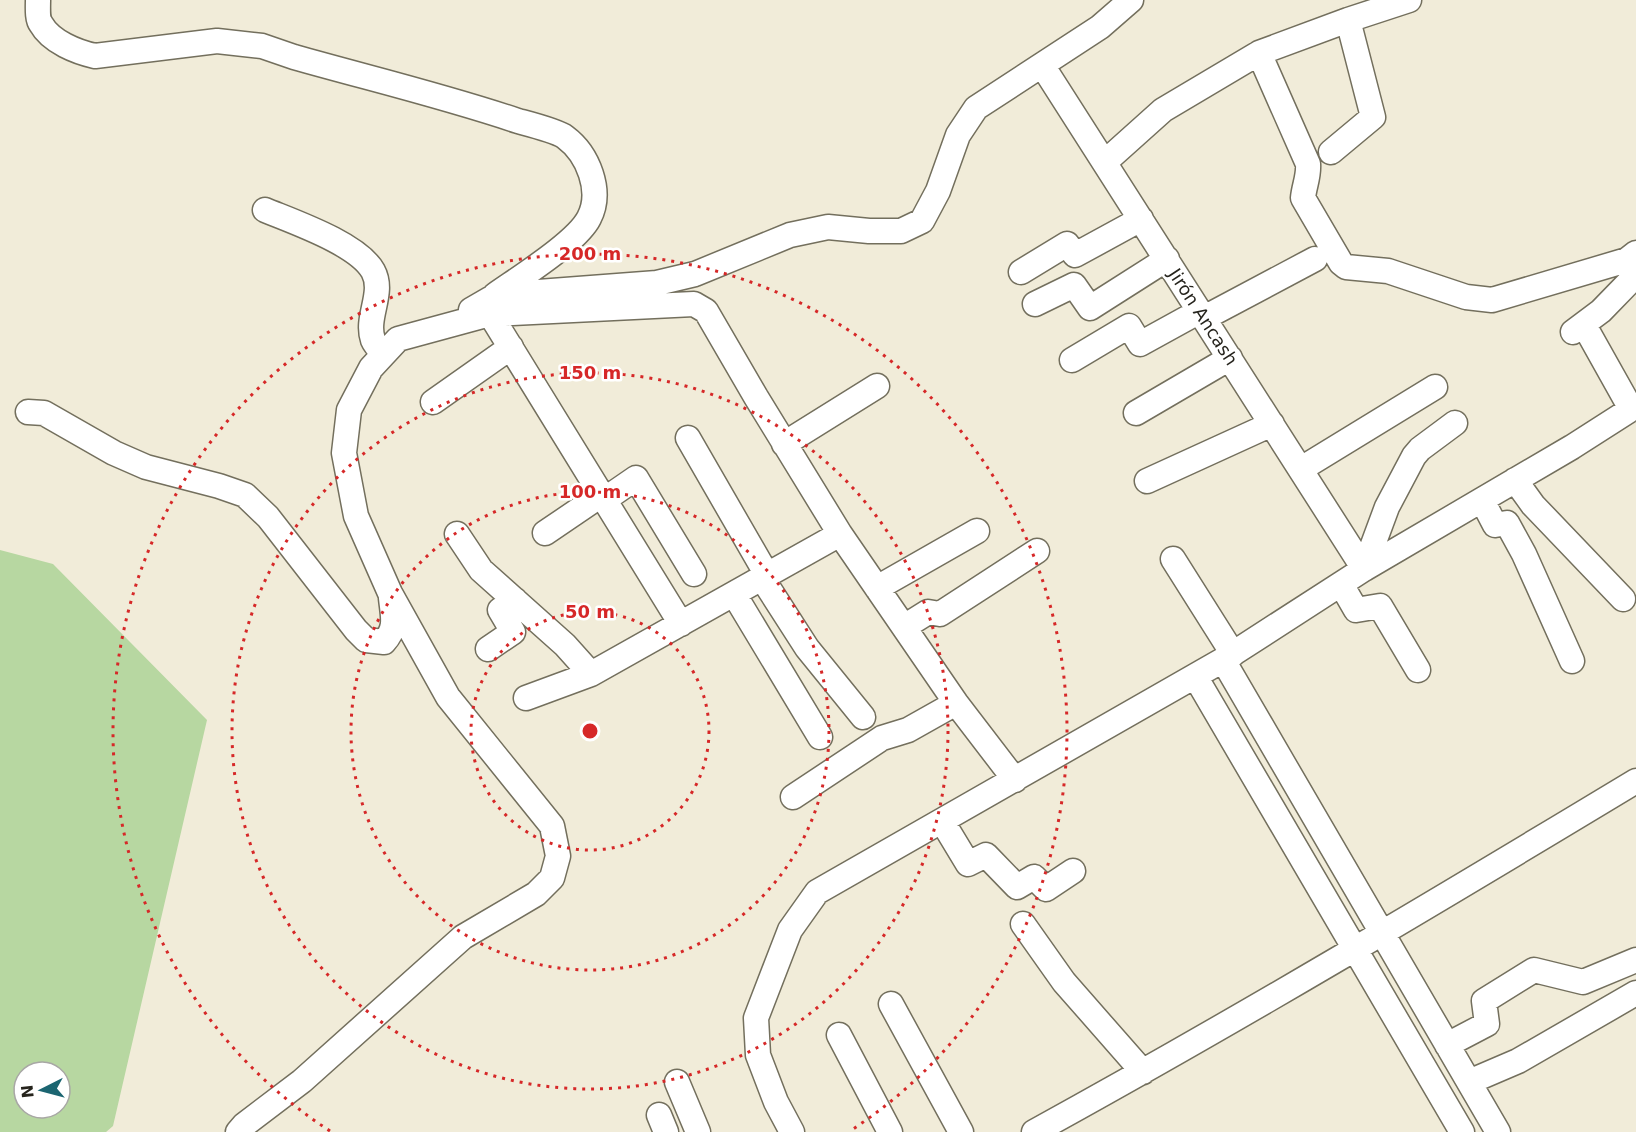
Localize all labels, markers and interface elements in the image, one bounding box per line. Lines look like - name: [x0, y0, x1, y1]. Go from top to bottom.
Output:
- text: 200 m: [559, 243, 621, 264]
- street label: Jirón Ancash: [1164, 264, 1242, 369]
- text: 150 m: [559, 362, 621, 383]
- text: 100 m: [559, 481, 621, 502]
- text: 50 m: [565, 601, 615, 622]
- centre of rings: [580, 721, 600, 741]
- north arrow: [12, 1060, 72, 1120]
- text: N: [17, 1084, 38, 1099]

